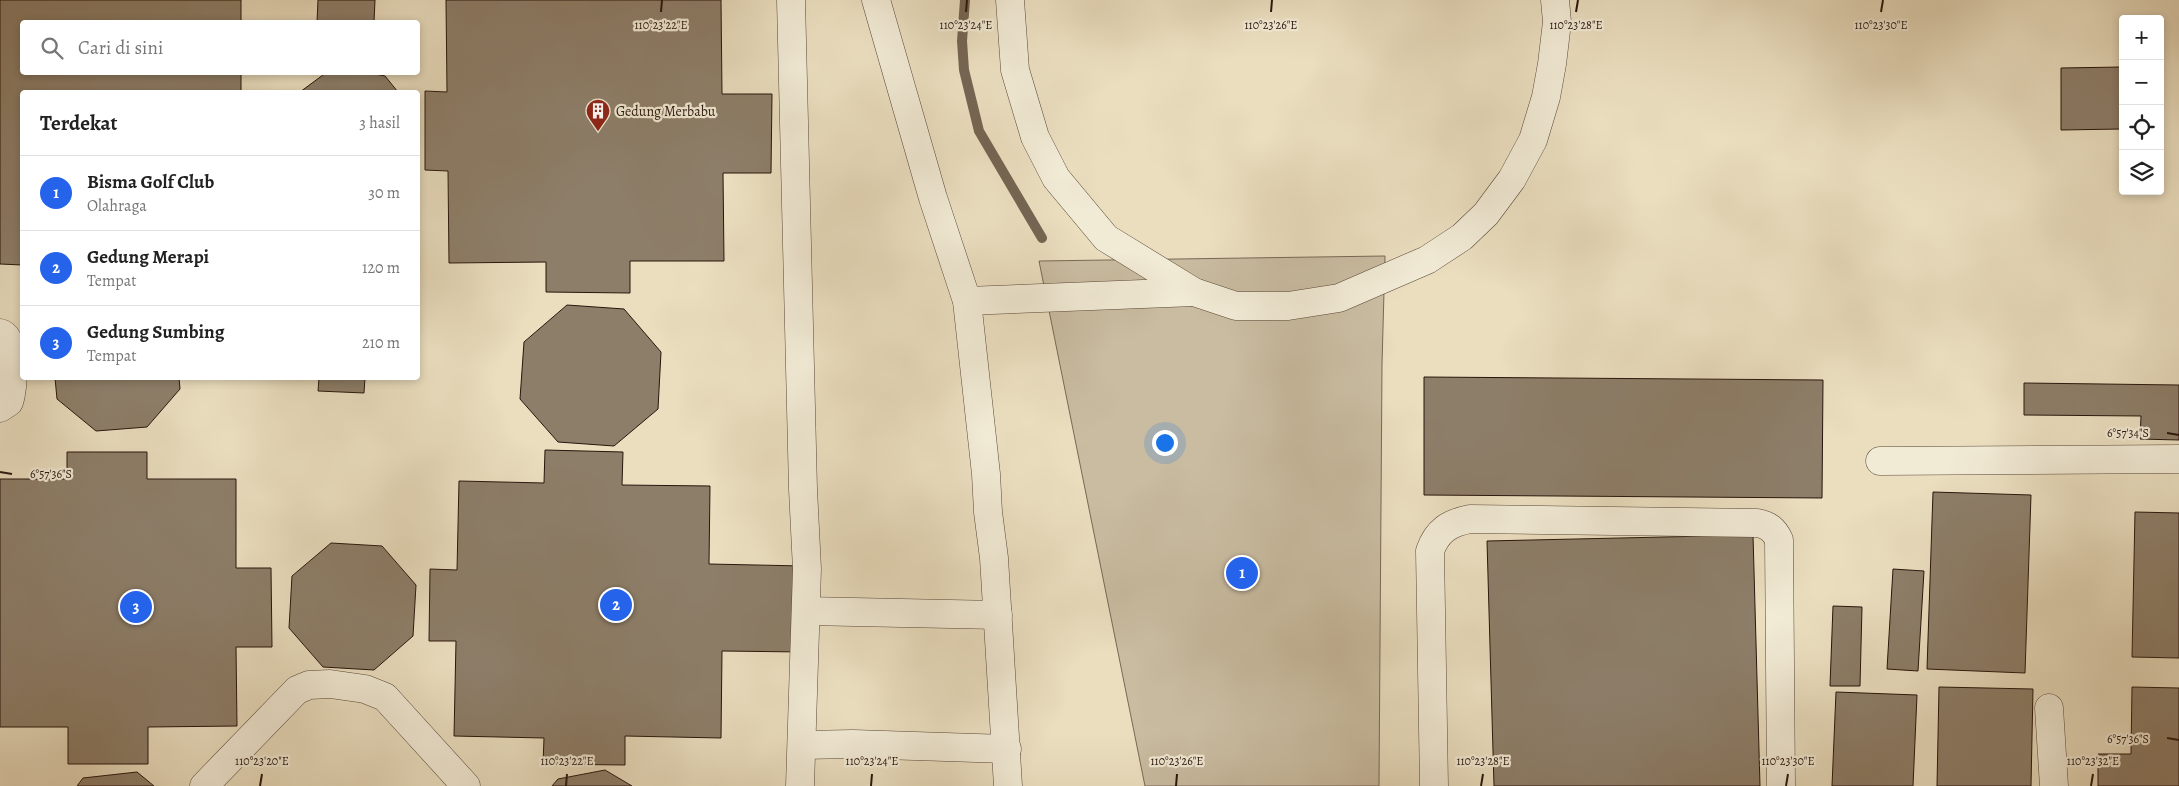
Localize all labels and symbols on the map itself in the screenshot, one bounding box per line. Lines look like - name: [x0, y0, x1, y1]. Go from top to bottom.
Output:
- text: 110°23'22"E: [634, 17, 688, 33]
- text: 110°23'24"E: [940, 17, 992, 33]
- text: 110°23'26"E: [1245, 17, 1297, 33]
- text: 110°23'28"E: [1549, 17, 1603, 33]
- text: 110°23'30"E: [1854, 17, 1908, 33]
- building icon: Gedung Merbabu: [585, 98, 611, 132]
- place label: Gedung Merbabu: [616, 102, 716, 121]
- text: 6°57'34"S: [2107, 425, 2149, 441]
- your location: [1152, 430, 1178, 456]
- text: 6°57'36"S: [30, 466, 72, 482]
- pin: 1: [1226, 554, 1258, 592]
- pin: 2: [600, 586, 632, 624]
- pin: 3: [120, 588, 152, 626]
- text: 6°57'36"S: [2107, 731, 2149, 747]
- text: 110°23'20"E: [235, 753, 289, 769]
- text: 110°23'22"E: [540, 753, 594, 769]
- text: 110°23'24"E: [846, 753, 898, 769]
- text: 110°23'26"E: [1151, 753, 1203, 769]
- text: 110°23'28"E: [1456, 753, 1510, 769]
- text: 110°23'30"E: [1761, 753, 1815, 769]
- text: 110°23'32"E: [2067, 753, 2119, 769]

